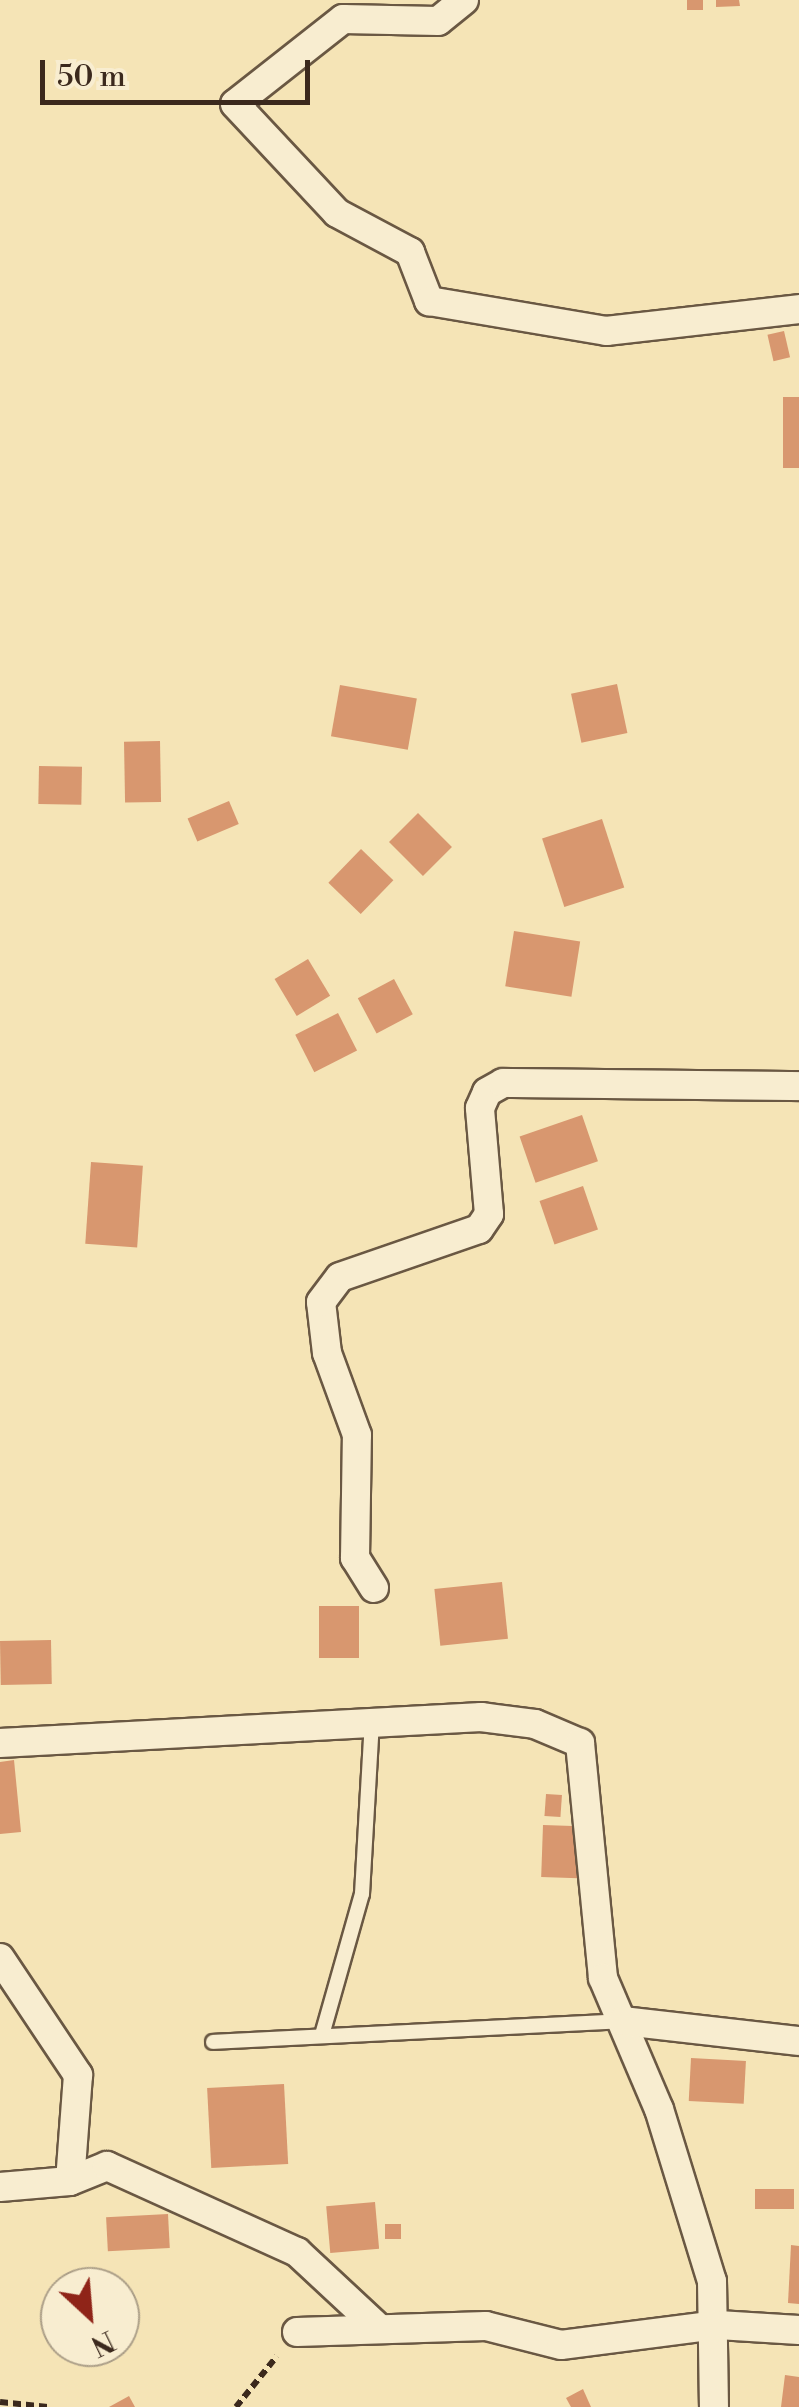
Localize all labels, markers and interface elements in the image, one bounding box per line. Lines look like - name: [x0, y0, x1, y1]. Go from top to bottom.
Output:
- scale bar: [45, 40, 315, 102]
- text: 50 m: [57, 58, 126, 96]
- north arrow: [40, 2267, 140, 2367]
- text: N: [85, 2322, 120, 2363]

